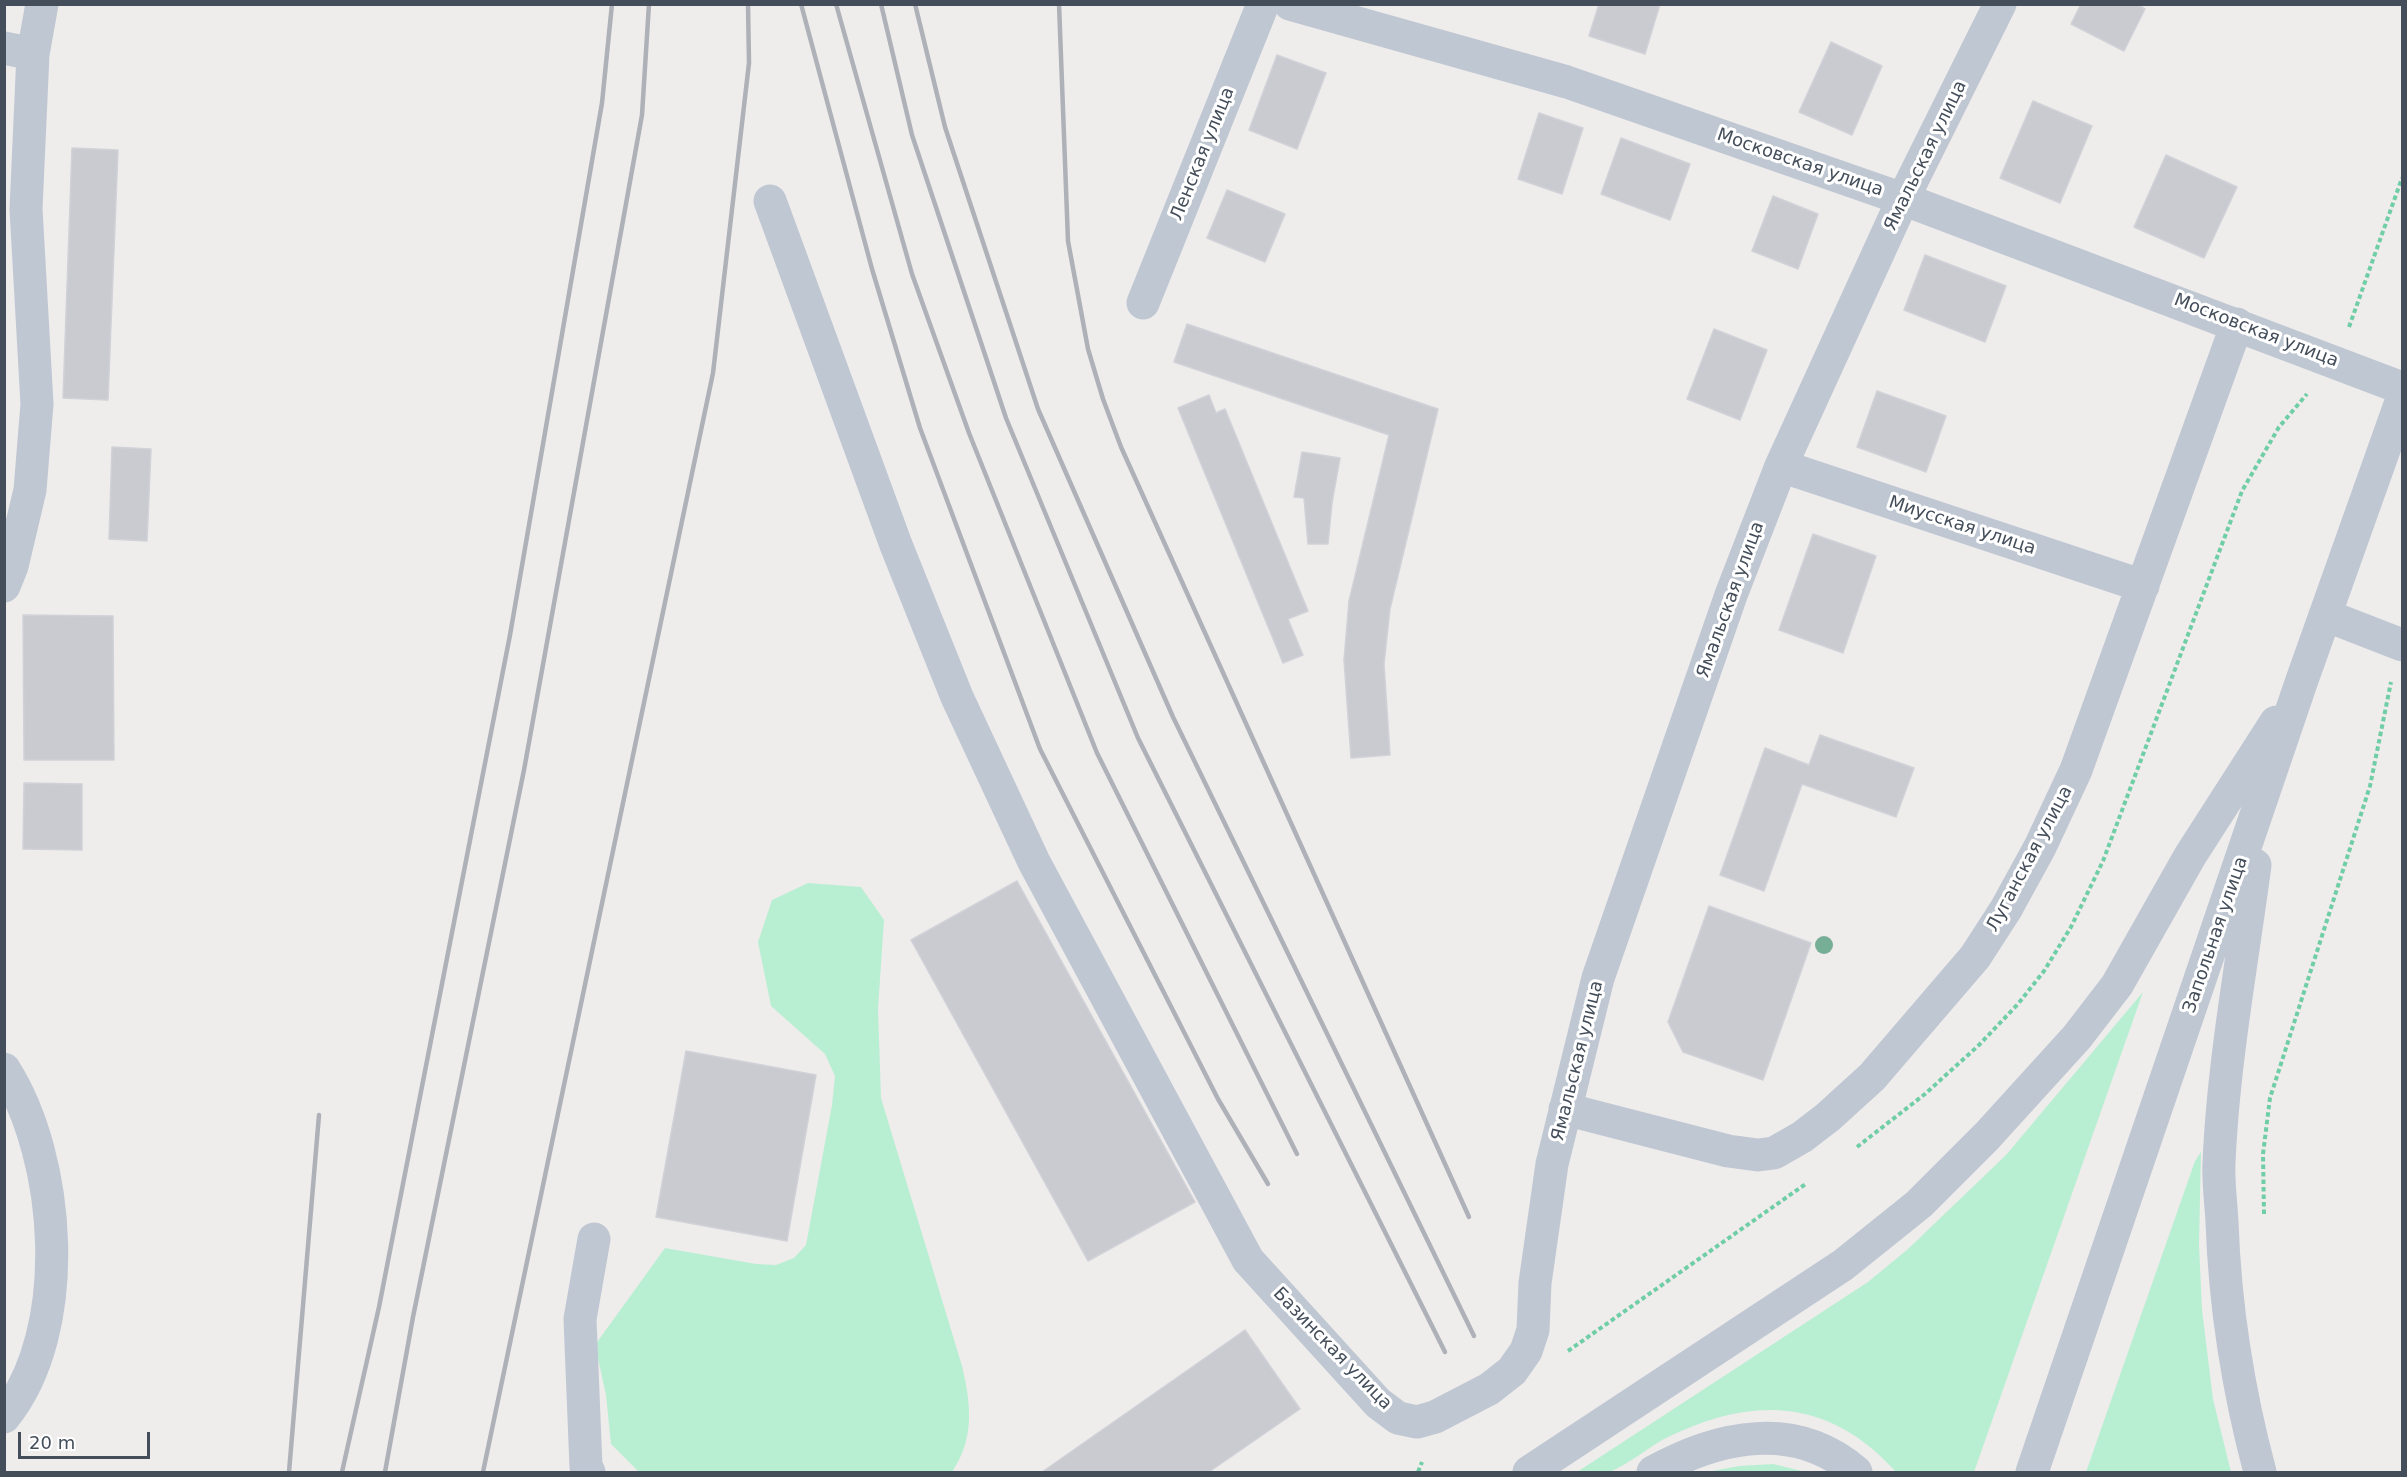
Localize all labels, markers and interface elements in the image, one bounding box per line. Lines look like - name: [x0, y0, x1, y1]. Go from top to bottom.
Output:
- street label: Ямальская улица: [1880, 77, 1972, 235]
- street label: Ленская улица: [1166, 84, 1240, 224]
- street label: Московская улица: [1714, 124, 1886, 202]
- street label: Московская улица: [2171, 290, 2341, 372]
- street label: Миусская улица: [1886, 492, 2038, 560]
- street label: Ямальская улица: [1693, 519, 1769, 681]
- street label: Луганская улица: [1982, 782, 2078, 936]
- street label: Запольная улица: [2179, 854, 2253, 1016]
- street label: Ямальская улица: [1548, 978, 1608, 1144]
- street label: Базинская улица: [1268, 1283, 1396, 1415]
- scale bar: [21, 1420, 153, 1458]
- text: 20 m: [29, 1432, 75, 1453]

